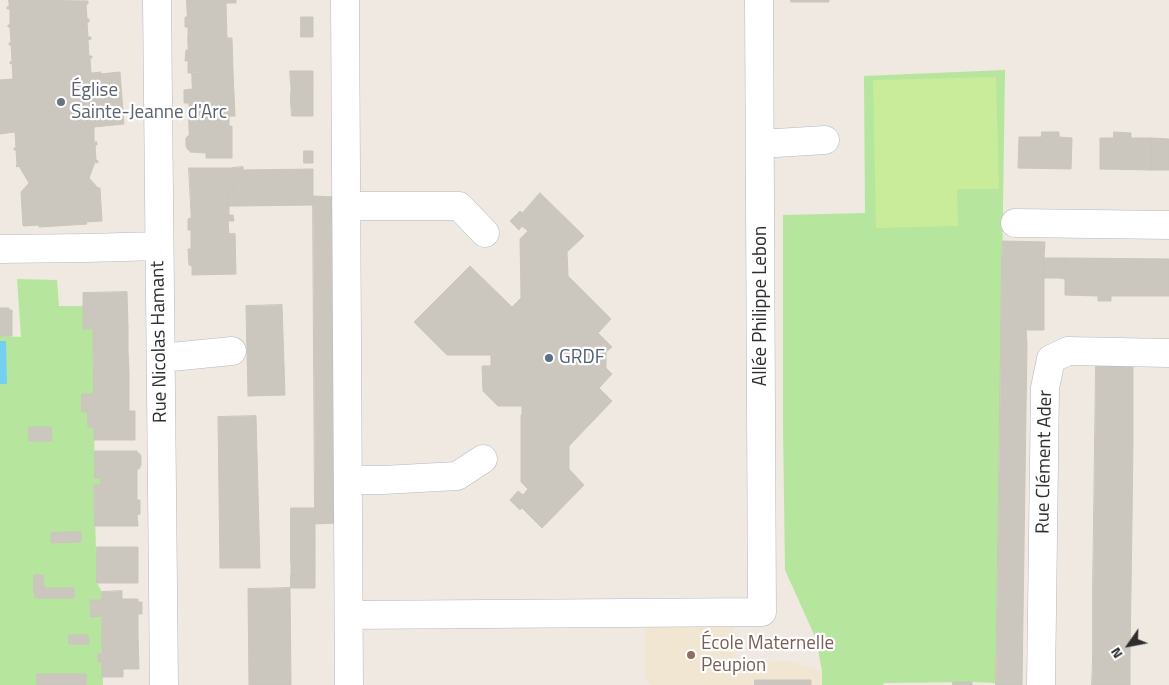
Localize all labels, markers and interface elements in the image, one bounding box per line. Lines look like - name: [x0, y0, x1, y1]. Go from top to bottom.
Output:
- place label: Église Sainte-Jeanne d'Arc: [71, 80, 227, 124]
- marker: Église Sainte-Jeanne d'Arc: [55, 96, 67, 108]
- street label: Allée Philippe Lebon: [750, 226, 772, 386]
- street label: Rue Nicolas Hamant: [147, 261, 173, 423]
- place label: GRDF: [559, 347, 605, 369]
- marker: GRDF: [543, 352, 555, 364]
- street label: Rue Clément Ader: [1032, 390, 1058, 534]
- north arrow: [1104, 620, 1154, 670]
- place label: École Maternelle Peupion: [701, 633, 834, 677]
- text: N: [1105, 644, 1127, 663]
- marker: École Maternelle Peupion: [685, 649, 697, 661]

